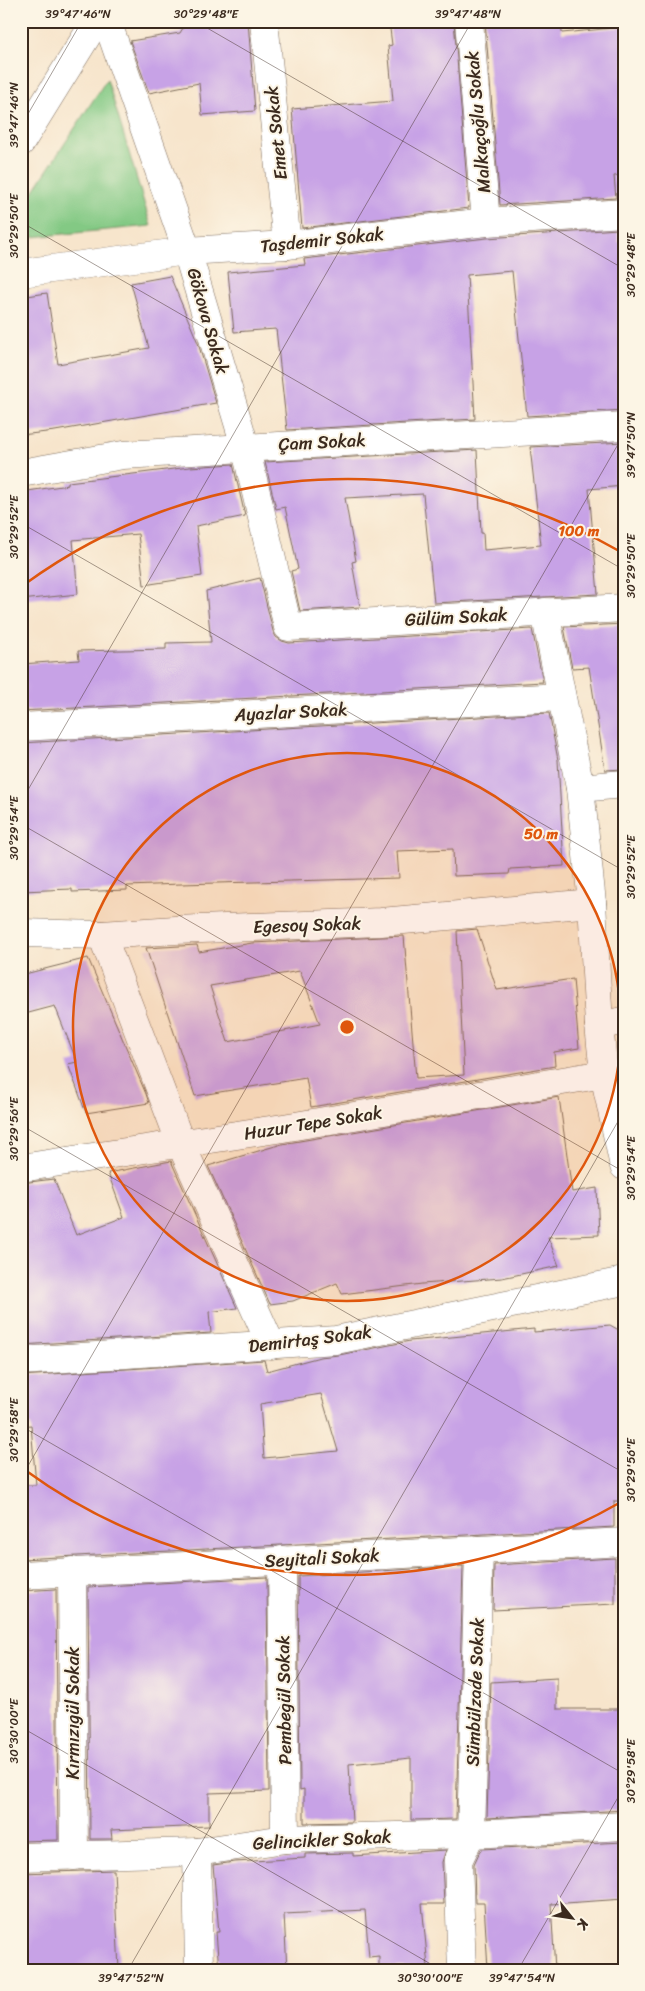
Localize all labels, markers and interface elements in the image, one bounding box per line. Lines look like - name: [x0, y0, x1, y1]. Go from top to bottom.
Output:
- text: 39°47'46"N: [45, 3, 111, 25]
- text: 30°29'48"E: [174, 3, 240, 25]
- text: 39°47'48"N: [435, 3, 502, 25]
- street label: Malkaçoğlu Sokak: [456, 49, 500, 194]
- text: 39°47'46"N: [3, 82, 25, 148]
- street label: Emet Sokak: [255, 84, 297, 182]
- text: 30°29'50"E: [3, 192, 25, 258]
- street label: Taşdemir Sokak: [259, 218, 386, 262]
- text: 30°29'48"E: [620, 231, 642, 297]
- street label: Gökova Sokak: [178, 264, 239, 378]
- text: 39°47'50"N: [620, 411, 642, 478]
- street label: Çam Sokak: [278, 424, 366, 460]
- text: 30°29'52"E: [3, 494, 25, 559]
- text: 100 m: [559, 518, 600, 544]
- text: 30°29'50"E: [620, 532, 642, 598]
- street label: Gülüm Sokak: [404, 598, 509, 636]
- street label: Ayazlar Sokak: [233, 693, 348, 731]
- text: 30°29'54"E: [3, 794, 25, 860]
- text: 50 m: [524, 821, 559, 847]
- text: 30°29'52"E: [620, 834, 642, 899]
- street label: Egesoy Sokak: [252, 907, 362, 943]
- centre of rings: [338, 1018, 356, 1036]
- text: 30°29'56"E: [3, 1096, 25, 1161]
- street label: Huzur Tepe Sokak: [242, 1096, 385, 1150]
- text: 30°29'54"E: [620, 1134, 642, 1200]
- street label: Demirtaş Sokak: [246, 1316, 374, 1362]
- text: 30°29'58"E: [3, 1397, 25, 1462]
- text: 30°29'56"E: [620, 1437, 642, 1502]
- street label: Seyitali Sokak: [264, 1539, 381, 1577]
- street label: Sümbülzade Sokak: [456, 1617, 494, 1767]
- street label: Pembegül Sokak: [267, 1635, 301, 1765]
- street label: Kırmızıgül Sokak: [57, 1646, 89, 1779]
- text: 30°30'00"E: [3, 1697, 25, 1763]
- text: 30°29'58"E: [620, 1738, 642, 1803]
- street label: Gelincikler Sokak: [252, 1820, 393, 1860]
- north arrow: [548, 1894, 598, 1944]
- text: K: [569, 1913, 596, 1935]
- text: 39°47'52"N: [98, 1967, 164, 1989]
- text: 30°30'00"E: [398, 1967, 464, 1989]
- text: 39°47'54"N: [489, 1967, 556, 1989]

